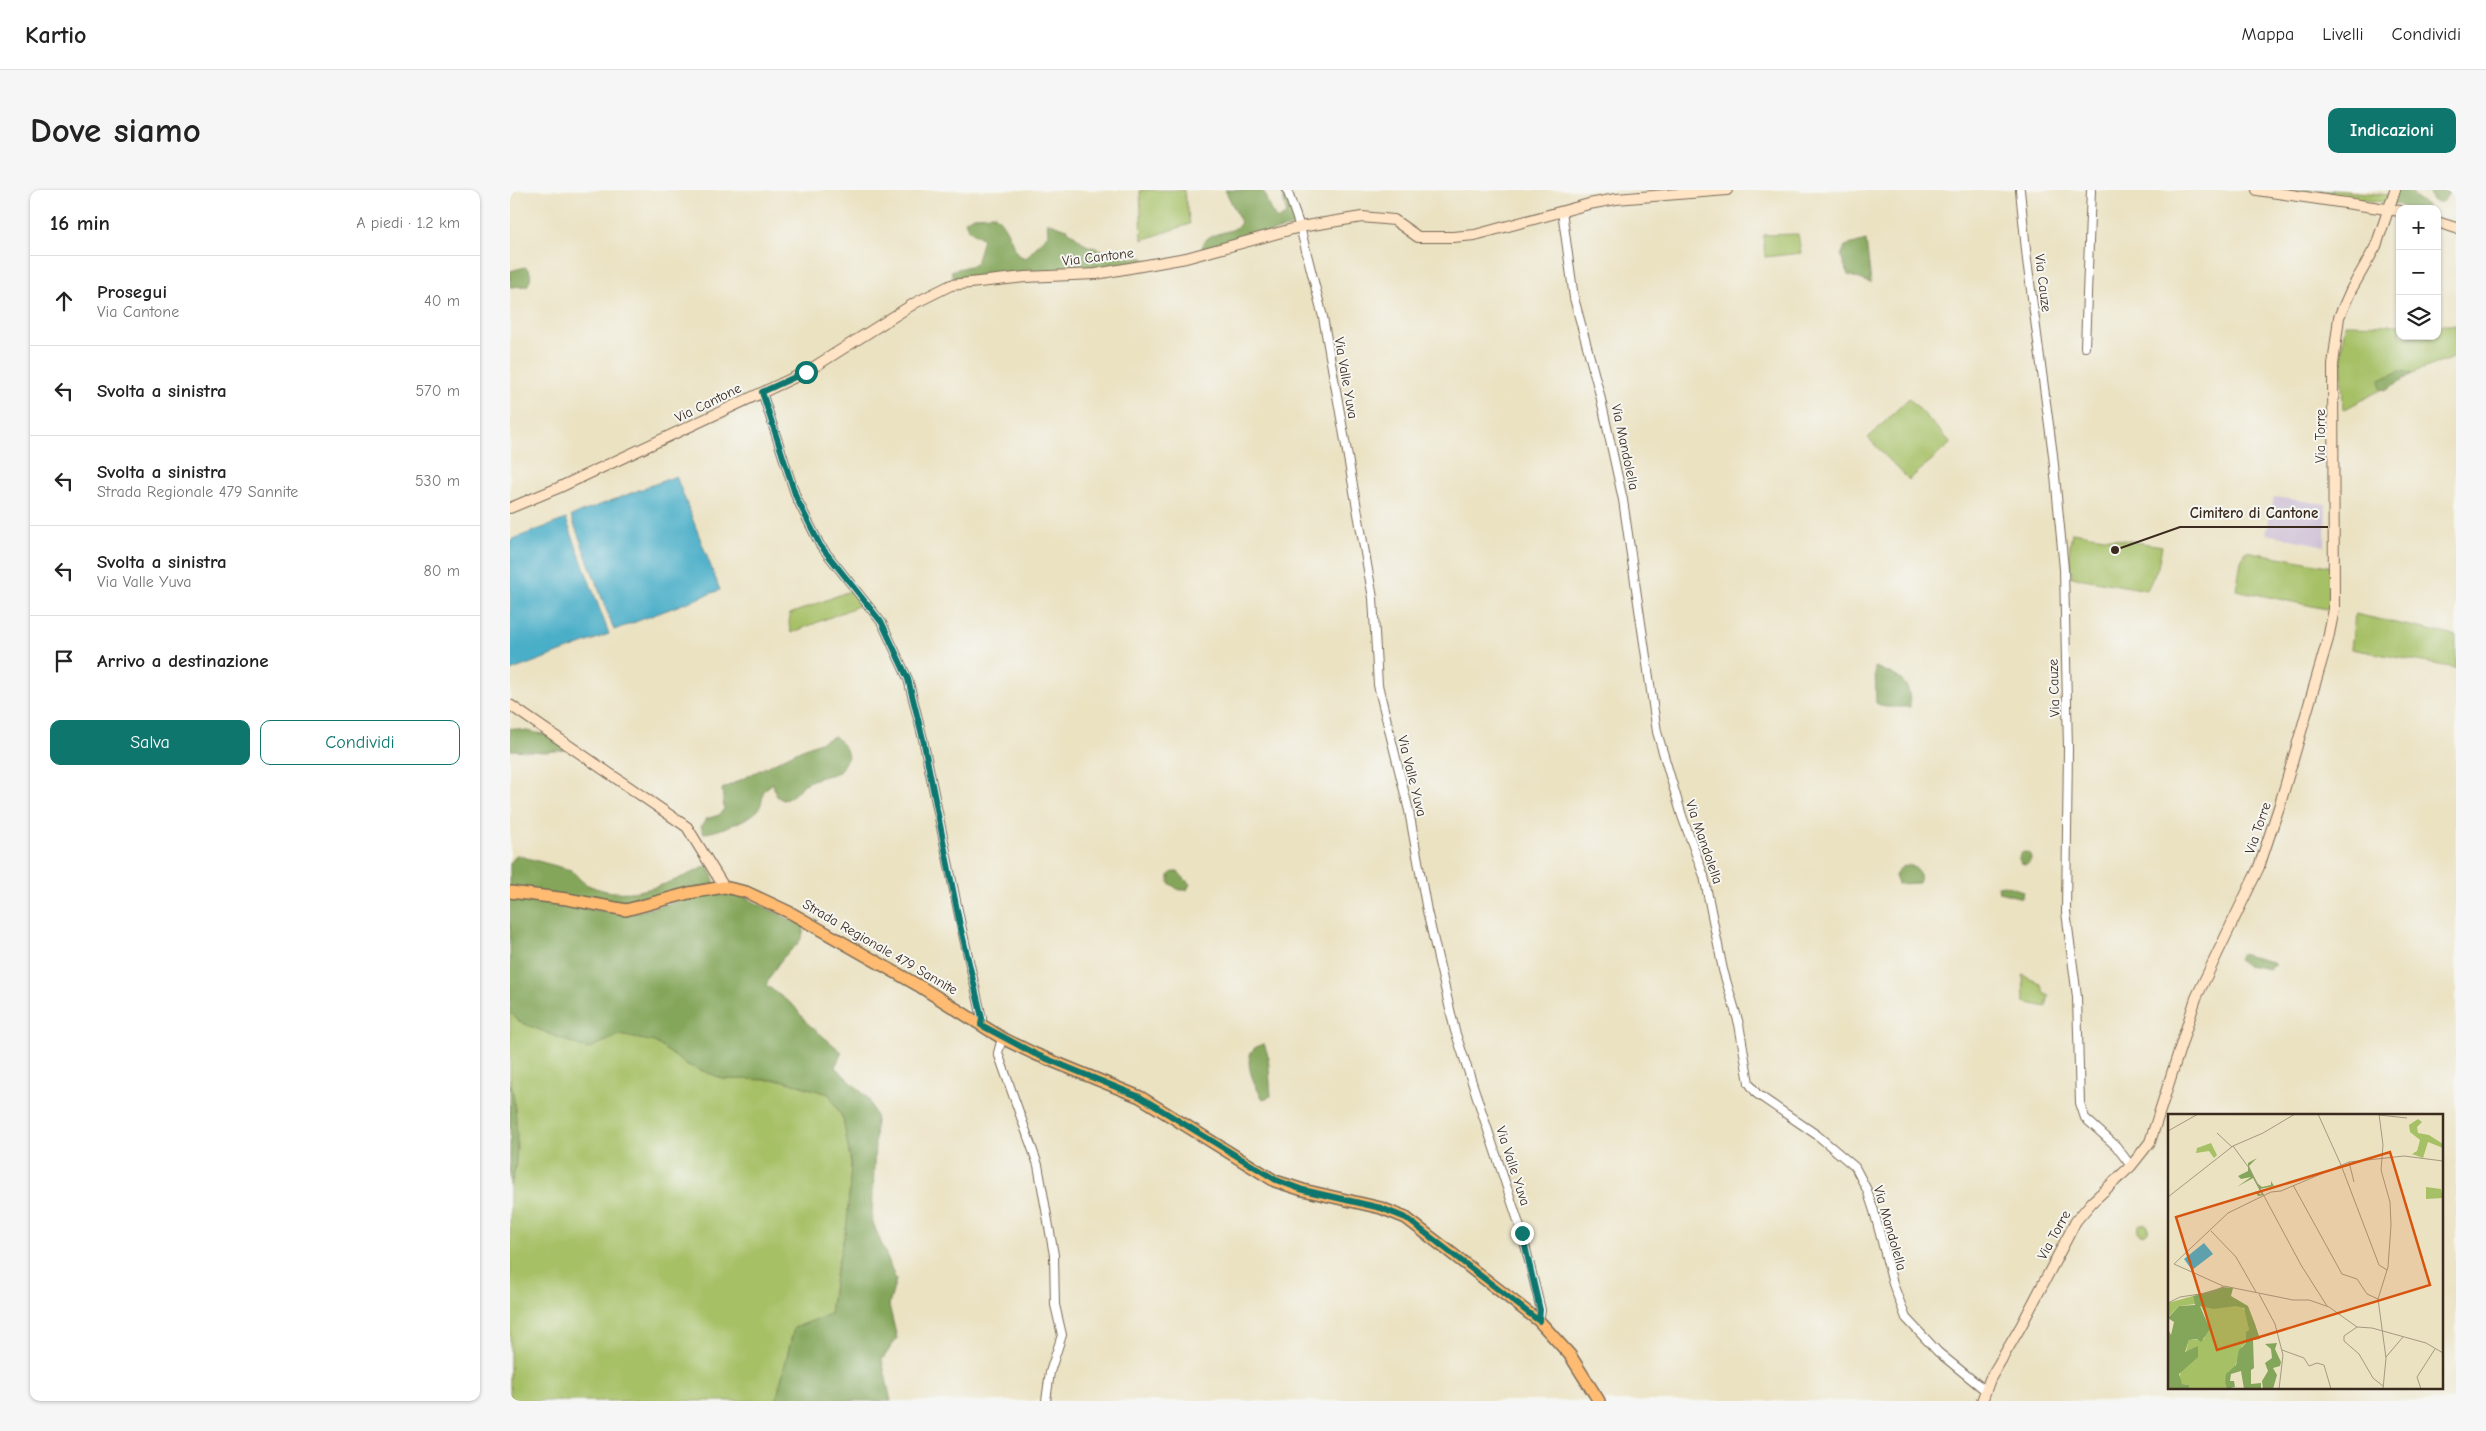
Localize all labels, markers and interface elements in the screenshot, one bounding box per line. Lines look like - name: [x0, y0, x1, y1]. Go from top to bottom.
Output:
- text: Kartio: [25, 21, 87, 49]
- text: Mappa: [2242, 24, 2294, 45]
- text: Livelli: [2322, 24, 2364, 45]
- text: Condividi: [2392, 24, 2461, 45]
- button: Indicazioni: [2328, 108, 2456, 153]
- text: Dove siamo: [30, 110, 201, 151]
- map controls: [2396, 205, 2441, 340]
- button: +: [2396, 205, 2441, 250]
- text: 16 min: [50, 211, 110, 235]
- text: A piedi · 1.2 km: [356, 214, 460, 232]
- street label: Via Cantone: [1061, 244, 1135, 270]
- button: −: [2396, 250, 2441, 295]
- street label: Via Cauze: [2031, 253, 2055, 313]
- text: Prosegui: [97, 281, 167, 303]
- icon: ahead: [50, 287, 78, 315]
- text: 40 m: [424, 292, 460, 310]
- button: layers: [2396, 295, 2441, 340]
- text: Via Cantone: [97, 303, 179, 321]
- street label: Via Valle Yuva: [1330, 336, 1362, 420]
- route start: [795, 361, 818, 384]
- icon: left: [50, 377, 78, 405]
- text: Svolta a sinistra: [97, 380, 227, 402]
- street label: Via Cantone: [672, 380, 744, 426]
- text: 570 m: [415, 382, 460, 400]
- street label: Via Mandolella: [1608, 402, 1642, 492]
- street label: Via Torre: [2312, 409, 2329, 463]
- text: Svolta a sinistra: [97, 461, 227, 483]
- icon: left: [50, 467, 78, 495]
- text: 530 m: [415, 472, 460, 490]
- text: Strada Regionale 479 Sannite: [97, 483, 298, 501]
- callout: Cimitero di Cantone: [2180, 497, 2328, 527]
- text: Cimitero di Cantone: [2190, 504, 2318, 522]
- text: Svolta a sinistra: [97, 551, 227, 573]
- icon: left: [50, 557, 78, 585]
- text: 80 m: [423, 562, 460, 580]
- text: Via Valle Yuva: [97, 573, 191, 591]
- icon: arrive: [50, 647, 78, 675]
- text: Arrivo a destinazione: [97, 650, 269, 672]
- street label: Via Cauze: [2044, 659, 2064, 717]
- button: Salva: [50, 720, 250, 765]
- button: Condividi: [260, 720, 460, 765]
- street label: Via Valle Yuva: [1394, 734, 1430, 818]
- street label: Via Mandolella: [1682, 798, 1726, 886]
- street label: Via Torre: [2241, 800, 2275, 856]
- street label: Strada Regionale 479 Sannite: [799, 896, 961, 998]
- inset map: [2168, 1114, 2444, 1388]
- street label: Via Valle Yuva: [1492, 1124, 1534, 1208]
- street label: Via Mandolella: [1870, 1184, 1910, 1272]
- street label: Via Torre: [2034, 1207, 2074, 1263]
- route end: [1511, 1222, 1534, 1245]

